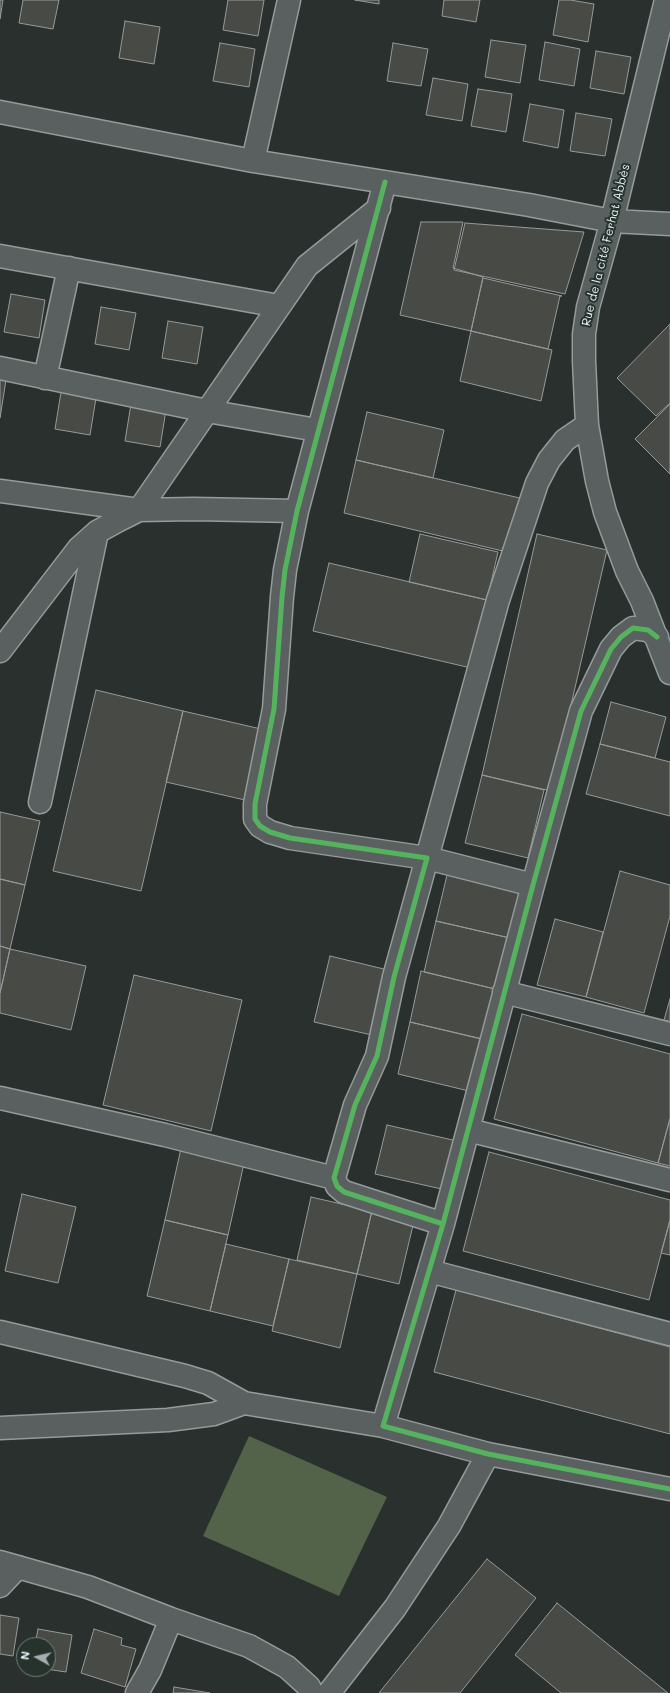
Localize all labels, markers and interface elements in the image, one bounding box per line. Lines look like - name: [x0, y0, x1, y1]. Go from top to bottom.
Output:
- street label: Rue de la cité Ferhat Abbès: [579, 162, 633, 328]
- north arrow: [16, 1637, 56, 1677]
- text: N: [17, 1650, 33, 1661]

